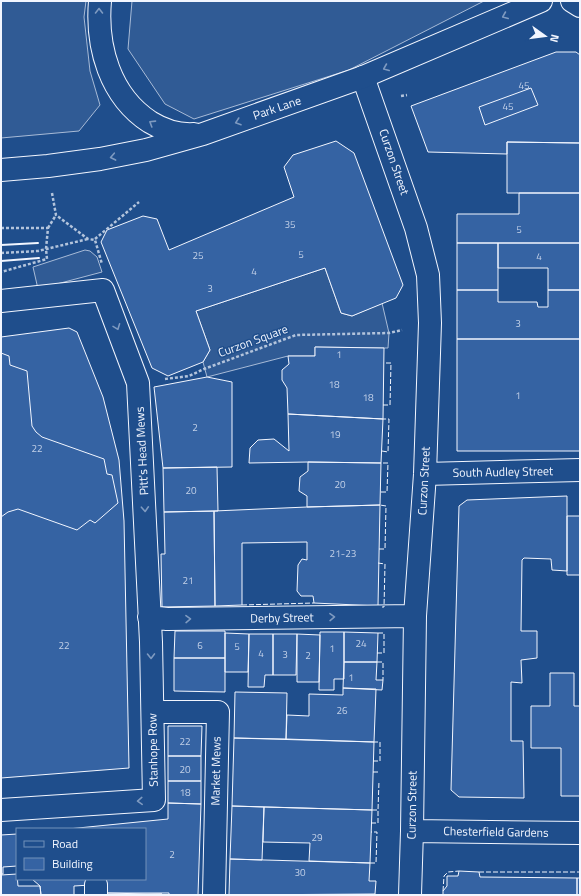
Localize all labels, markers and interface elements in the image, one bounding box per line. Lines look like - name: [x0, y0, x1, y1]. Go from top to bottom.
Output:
- one-way arrow: [95, 8, 103, 14]
- one-way arrow: [502, 12, 509, 20]
- north arrow: [525, 16, 565, 56]
- text: N: [546, 33, 563, 44]
- one-way arrow: [383, 63, 390, 71]
- house number: 45: [518, 78, 530, 93]
- street label: Park Lane: [250, 90, 304, 125]
- house number: 45: [502, 99, 514, 114]
- one-way arrow: [234, 117, 241, 125]
- one-way arrow: [149, 120, 156, 127]
- street label: Curzon Street: [374, 126, 415, 198]
- one-way arrow: [109, 152, 116, 160]
- house number: 35: [284, 217, 296, 232]
- house number: 5: [516, 222, 522, 237]
- house number: 5: [298, 247, 304, 262]
- house number: 25: [192, 248, 204, 263]
- house number: 4: [536, 249, 542, 264]
- house number: 4: [251, 264, 257, 279]
- house number: 3: [207, 281, 213, 296]
- house number: 3: [515, 316, 521, 331]
- street label: Curzon Square: [215, 319, 290, 362]
- one-way arrow: [112, 323, 120, 330]
- house number: 1: [336, 347, 342, 362]
- house number: 18: [328, 377, 340, 392]
- house number: 1: [515, 388, 521, 403]
- house number: 18: [362, 390, 374, 405]
- street label: Pitt's Head Mews: [130, 406, 153, 496]
- house number: 2: [192, 420, 198, 435]
- house number: 19: [329, 427, 341, 442]
- house number: 22: [31, 441, 43, 456]
- street label: Curzon Street: [412, 445, 435, 516]
- street label: South Audley Street: [453, 461, 554, 482]
- house number: 20: [334, 477, 346, 492]
- house number: 20: [185, 483, 197, 498]
- one-way arrow: [140, 506, 149, 512]
- house number: 21-23: [330, 546, 356, 561]
- house number: 21: [182, 573, 194, 588]
- street label: Derby Street: [250, 607, 315, 628]
- one-way arrow: [329, 613, 335, 621]
- one-way arrow: [185, 615, 191, 623]
- house number: 24: [355, 636, 367, 651]
- house number: 22: [58, 638, 70, 653]
- house number: 6: [197, 638, 203, 653]
- house number: 5: [234, 639, 240, 654]
- house number: 1: [329, 641, 335, 656]
- house number: 4: [258, 646, 264, 661]
- house number: 3: [282, 647, 288, 662]
- house number: 2: [305, 648, 311, 663]
- one-way arrow: [147, 653, 155, 659]
- house number: 1: [348, 670, 354, 685]
- house number: 26: [336, 703, 348, 718]
- street label: Stanhope Row: [142, 713, 163, 787]
- house number: 22: [179, 734, 191, 749]
- street label: Market Mews: [205, 736, 226, 806]
- house number: 20: [179, 762, 191, 777]
- street label: Curzon Street: [401, 770, 422, 840]
- house number: 18: [179, 785, 191, 800]
- one-way arrow: [137, 797, 143, 806]
- street label: Chesterfield Gardens: [443, 821, 549, 842]
- legend: [16, 828, 146, 880]
- house number: 29: [311, 830, 323, 845]
- text: Road: [52, 834, 78, 853]
- house number: 2: [169, 847, 175, 862]
- text: Building: [52, 854, 93, 873]
- house number: 30: [294, 865, 306, 880]

